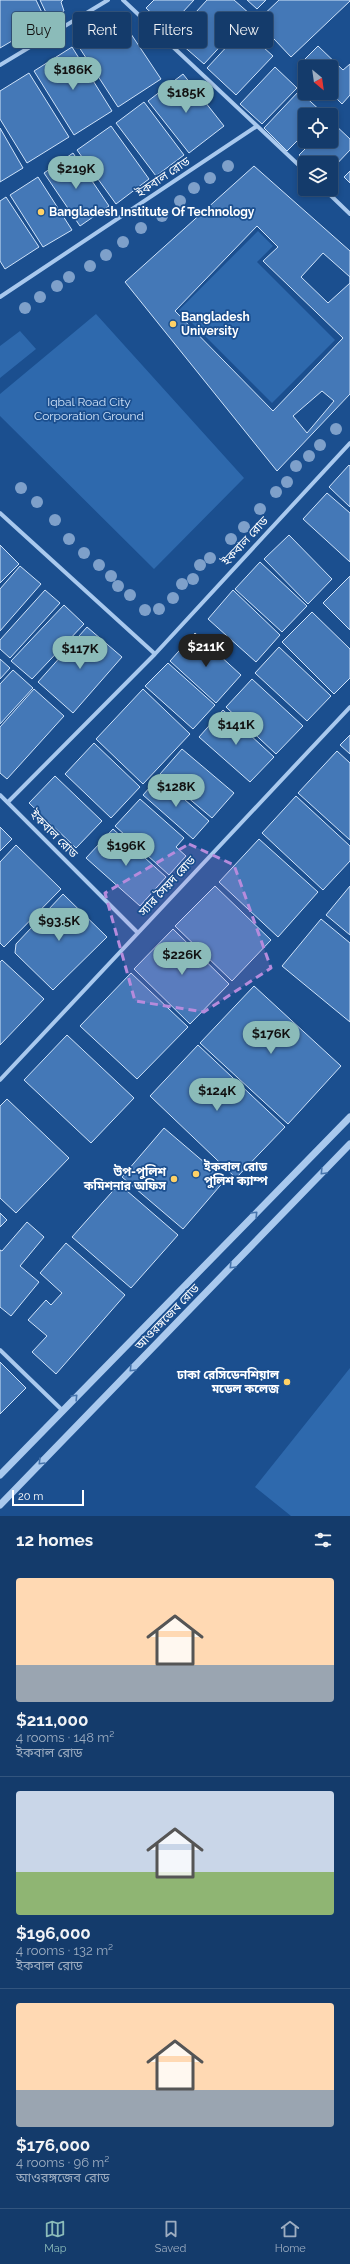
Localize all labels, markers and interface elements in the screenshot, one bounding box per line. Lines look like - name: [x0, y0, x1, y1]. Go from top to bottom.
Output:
- chip: Buy: [12, 12, 65, 48]
- chip: Rent: [73, 12, 131, 48]
- chip: Filters: [139, 12, 207, 48]
- chip: New: [215, 12, 273, 48]
- pin: $186K: [45, 57, 101, 91]
- north arrow: [298, 60, 338, 100]
- map controls: [298, 60, 338, 196]
- text: $186K: [53, 62, 93, 77]
- pin: $185K: [158, 80, 214, 114]
- text: $185K: [167, 85, 205, 100]
- button: locate: [298, 108, 338, 148]
- street label: ইকবাল রোড: [132, 153, 193, 201]
- pin: $219K: [48, 156, 104, 190]
- button: layers: [298, 156, 338, 196]
- text: $219K: [57, 161, 95, 176]
- place label: Bangladesh Institute Of Technology: [49, 205, 255, 219]
- marker: Bangladesh Institute Of Technology: [36, 207, 46, 217]
- place label: Bangladesh University: [181, 310, 250, 338]
- marker: Bangladesh University: [168, 319, 178, 329]
- park label: Iqbal Road City Corporation Ground: [34, 395, 144, 423]
- street label: ইকবাল রোড: [217, 513, 271, 569]
- pin: $211K: [178, 634, 234, 668]
- pin: $117K: [52, 636, 108, 670]
- text: $211K: [187, 639, 225, 654]
- text: $117K: [61, 641, 99, 656]
- pin: $141K: [208, 712, 264, 746]
- text: $141K: [217, 717, 255, 732]
- pin: $128K: [148, 774, 204, 808]
- text: $128K: [157, 779, 195, 794]
- street label: ইকবাল রোড: [27, 806, 82, 861]
- pin: $196K: [98, 833, 154, 867]
- text: $196K: [107, 838, 145, 853]
- street label: স্যার সৈয়দ রোড: [134, 852, 198, 919]
- pin: $93.5K: [26, 908, 92, 942]
- text: $93.5K: [38, 913, 80, 928]
- pin: $226K: [154, 942, 210, 976]
- text: $226K: [162, 947, 202, 962]
- pin: $176K: [243, 1021, 299, 1055]
- text: $176K: [252, 1026, 290, 1041]
- pin: $124K: [189, 1078, 245, 1112]
- text: $124K: [198, 1083, 236, 1098]
- place label: ইকবাল রোড পুলিশ ক্যাম্প: [203, 1159, 268, 1189]
- place label: উপ-পুলিশ কমিশনার অফিস: [83, 1164, 166, 1193]
- one-way arrow: [320, 1167, 328, 1175]
- marker: ইকবাল রোড পুলিশ ক্যাম্প: [191, 1169, 201, 1179]
- marker: উপ-পুলিশ কমিশনার অফিস: [169, 1174, 179, 1184]
- one-way arrow: [250, 1211, 258, 1219]
- one-way arrow: [229, 1261, 237, 1269]
- street label: আওরঙ্গজেব রোড: [131, 1281, 202, 1354]
- one-way arrow: [129, 1364, 137, 1372]
- place label: ঢাকা রেসিডেনশিয়াল মডেল কলেজ: [176, 1367, 280, 1396]
- marker: ঢাকা রেসিডেনশিয়াল মডেল কলেজ: [282, 1377, 292, 1387]
- one-way arrow: [71, 1394, 78, 1402]
- one-way arrow: [38, 1457, 46, 1465]
- scale bar: [12, 1488, 84, 1507]
- text: 20 m: [18, 1490, 43, 1503]
- icon: filters: [312, 1529, 334, 1551]
- text: 12 homes: [16, 1530, 93, 1550]
- icon: home: [139, 1604, 211, 1676]
- text: $211,000: [16, 1710, 88, 1730]
- text: 4 rooms · 148 m²: [16, 1730, 114, 1745]
- text: ইকবাল রোড: [16, 1745, 83, 1760]
- icon: home: [139, 1817, 211, 1889]
- text: $196,000: [16, 1923, 91, 1943]
- text: 4 rooms · 132 m²: [16, 1943, 113, 1958]
- text: ইকবাল রোড: [16, 1958, 83, 1973]
- icon: home: [139, 2029, 211, 2101]
- text: $176,000: [16, 2135, 90, 2155]
- text: 4 rooms · 96 m²: [16, 2155, 109, 2170]
- text: আওরঙ্গজেব রোড: [16, 2170, 109, 2185]
- tab: Map: [44, 2218, 67, 2255]
- tab: Saved: [155, 2218, 186, 2255]
- tab: Home: [275, 2218, 306, 2255]

